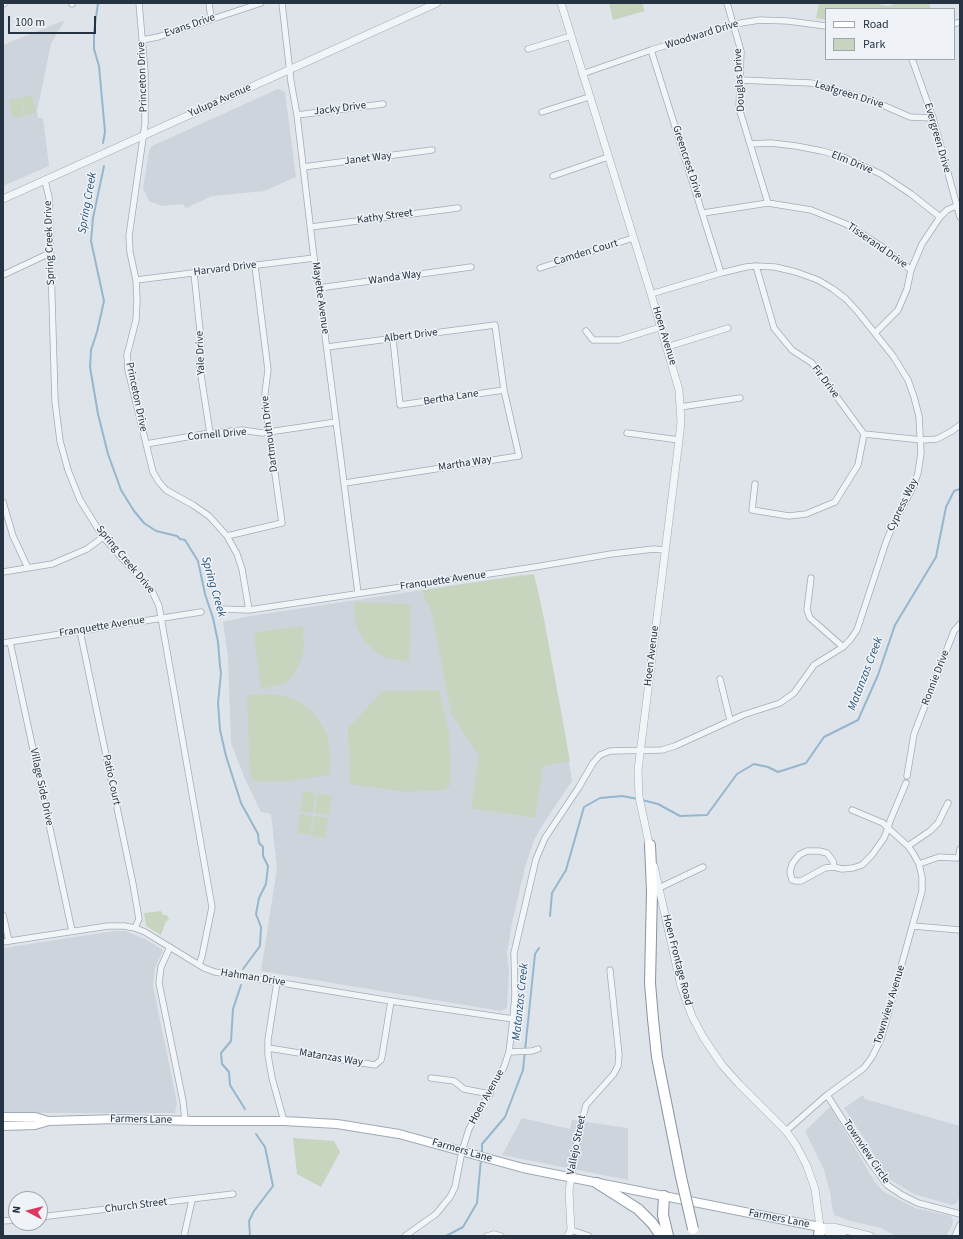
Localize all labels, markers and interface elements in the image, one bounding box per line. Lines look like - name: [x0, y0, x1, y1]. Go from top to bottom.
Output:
- scale bar: [10, 8, 98, 34]
- legend: [825, 8, 955, 60]
- street label: Evans Drive: [163, 11, 217, 41]
- text: 100 m: [15, 14, 45, 31]
- text: Road: [863, 16, 889, 33]
- street label: Woodward Drive: [664, 18, 740, 52]
- text: Park: [863, 36, 885, 53]
- street label: Princeton Drive: [135, 42, 151, 112]
- street label: Douglas Drive: [732, 48, 748, 112]
- street label: Leafgreen Drive: [813, 78, 885, 112]
- street label: Yulupa Avenue: [187, 81, 253, 121]
- street label: Jacky Drive: [313, 99, 367, 119]
- street label: Evergreen Drive: [921, 101, 953, 175]
- street label: Greencrest Drive: [669, 124, 705, 200]
- street label: Elm Drive: [829, 149, 875, 177]
- street label: Janet Way: [344, 150, 392, 168]
- water label: Spring Creek: [75, 171, 101, 235]
- street label: Spring Creek Drive: [42, 200, 58, 286]
- street label: Kathy Street: [356, 207, 414, 227]
- street label: Tisserand Drive: [844, 220, 910, 272]
- street label: Camden Court: [552, 237, 620, 269]
- street label: Harvard Drive: [193, 259, 257, 279]
- street label: Mayette Avenue: [308, 261, 332, 335]
- street label: Wanda Way: [368, 268, 422, 288]
- street label: Hoen Avenue: [649, 305, 679, 367]
- street label: Albert Drive: [383, 326, 439, 346]
- street label: Yale Drive: [194, 331, 208, 375]
- street label: Princeton Drive: [122, 361, 150, 433]
- street label: Fir Drive: [808, 363, 842, 401]
- street label: Bertha Lane: [423, 387, 479, 409]
- street label: Dartmouth Drive: [259, 395, 281, 473]
- street label: Cornell Drive: [187, 426, 247, 444]
- street label: Martha Way: [437, 453, 493, 475]
- street label: Cypress Way: [885, 476, 921, 534]
- street label: Spring Creek Drive: [93, 523, 157, 597]
- water label: Spring Creek: [197, 555, 229, 619]
- street label: Franquette Avenue: [399, 568, 487, 594]
- street label: Franquette Avenue: [58, 614, 146, 640]
- street label: Hoen Avenue: [642, 625, 662, 687]
- water label: Matanzas Creek: [845, 635, 887, 713]
- street label: Ronnie Drive: [919, 648, 953, 708]
- street label: Village Side Drive: [26, 747, 56, 827]
- street label: Patio Court: [99, 753, 123, 807]
- street label: Hoen Frontage Road: [659, 913, 695, 1007]
- water label: Matanzas Creek: [510, 963, 532, 1041]
- street label: Townview Avenue: [872, 964, 908, 1046]
- street label: Hahman Drive: [220, 966, 286, 990]
- street label: Matanzas Way: [298, 1046, 364, 1070]
- street label: Hoen Avenue: [467, 1067, 507, 1127]
- street label: Farmers Lane: [110, 1113, 172, 1127]
- street label: Vallejo Street: [565, 1114, 589, 1176]
- street label: Townview Circle: [840, 1117, 892, 1187]
- street label: Farmers Lane: [430, 1136, 494, 1166]
- north arrow: [8, 1191, 48, 1231]
- street label: Church Street: [104, 1196, 168, 1216]
- text: N: [9, 1205, 24, 1214]
- street label: Farmers Lane: [747, 1207, 811, 1231]

